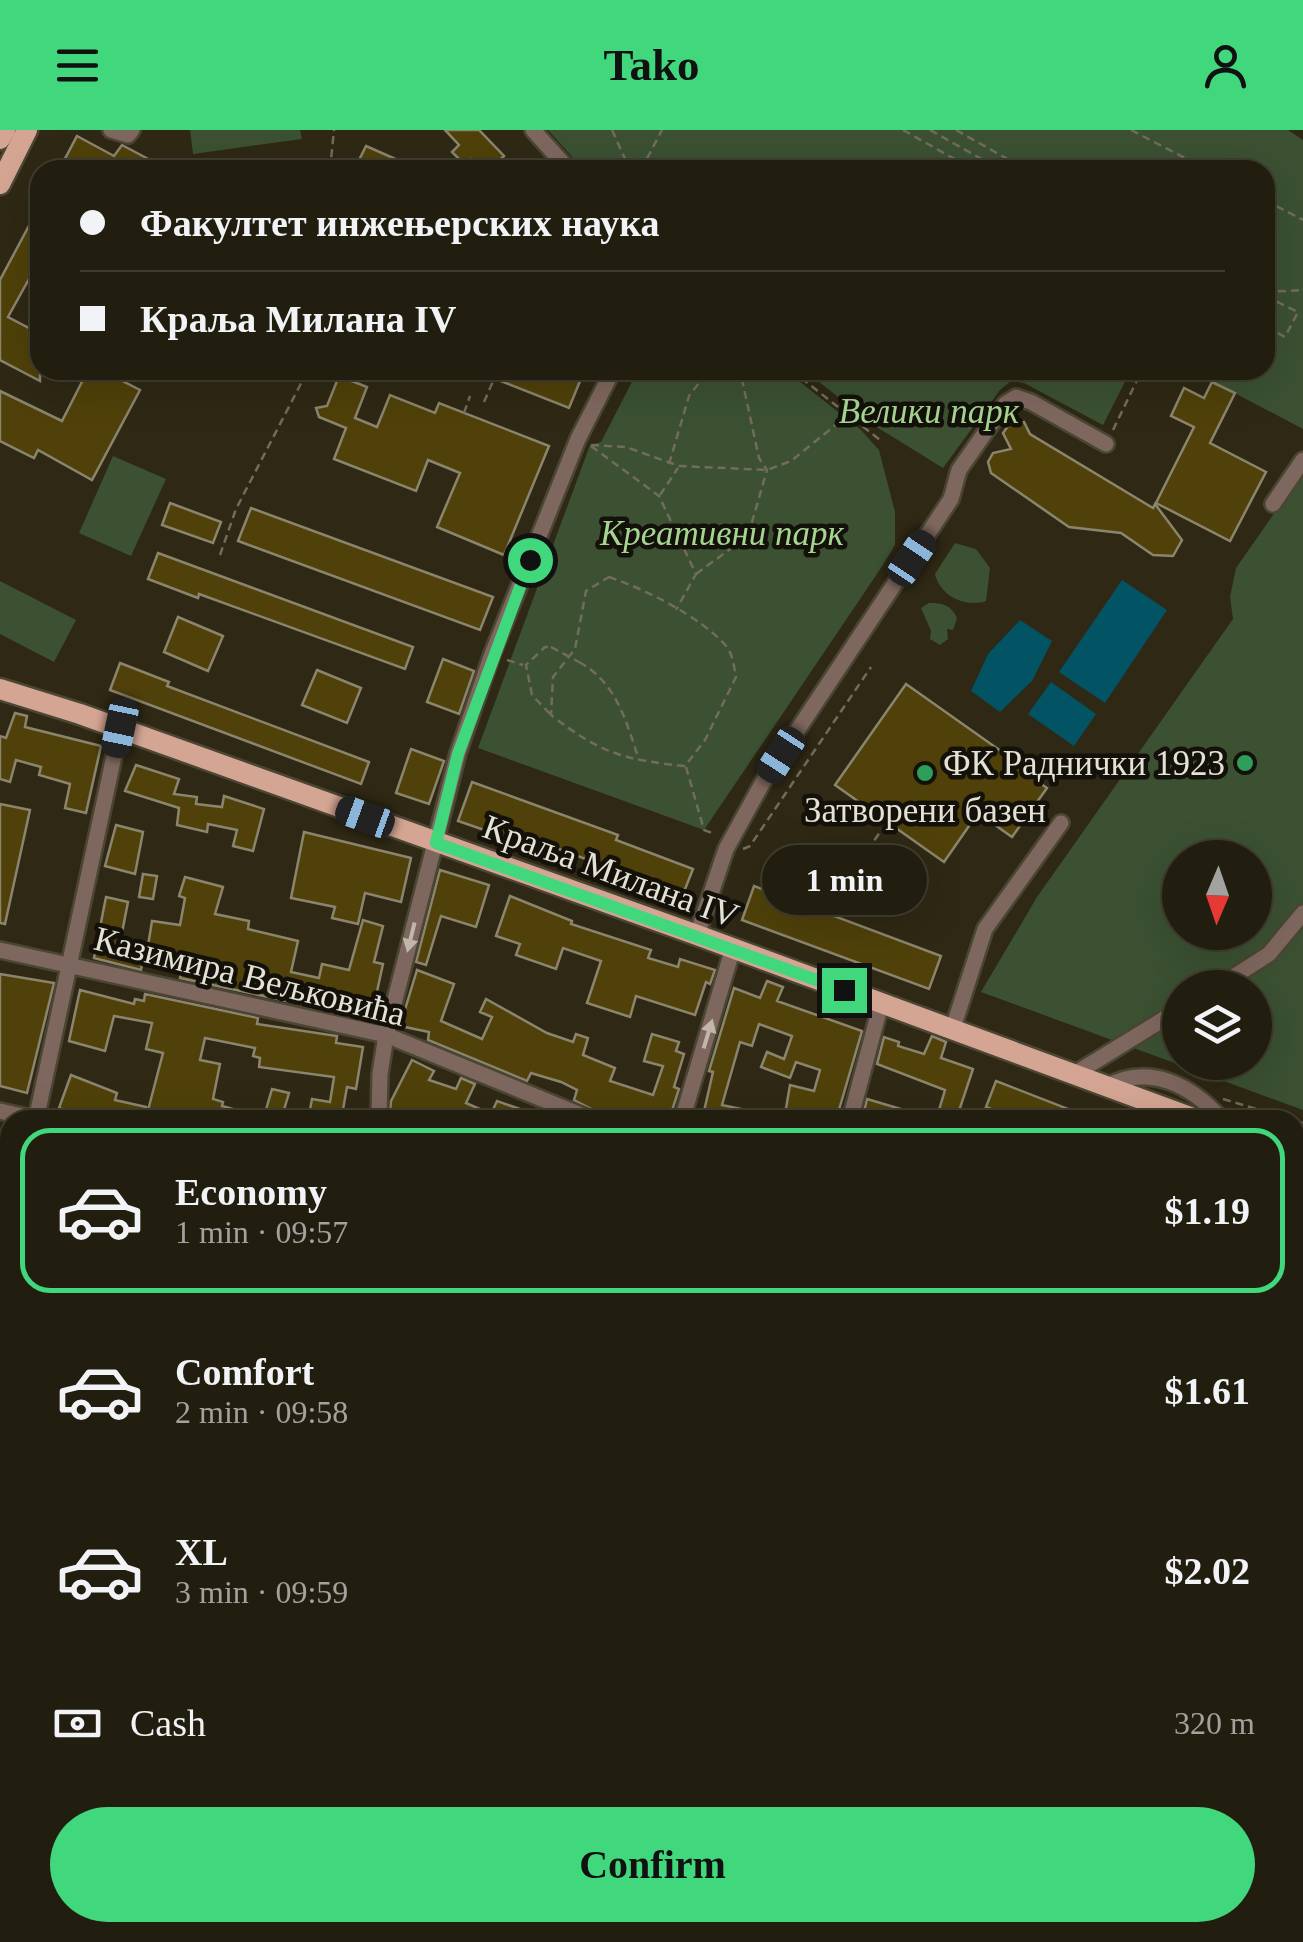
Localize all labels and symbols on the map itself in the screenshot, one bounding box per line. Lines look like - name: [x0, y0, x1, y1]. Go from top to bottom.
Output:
- park label: Велики парк: [839, 392, 1020, 431]
- park label: Креативни парк: [599, 514, 845, 553]
- car: [883, 525, 941, 591]
- route start: [508, 538, 553, 583]
- car: [99, 696, 141, 760]
- car: [752, 722, 810, 788]
- place label: ФК Раднички 1923: [943, 744, 1225, 783]
- marker: ФК Раднички 1923: [1234, 752, 1256, 774]
- marker: Затворени базен: [914, 762, 936, 784]
- place label: Затворени базен: [804, 791, 1046, 830]
- car: [332, 793, 398, 841]
- street label: Краља Милана IV: [478, 807, 744, 936]
- north arrow: [1162, 840, 1272, 950]
- callout: 1 min: [762, 845, 926, 915]
- street label: Казимира Вељковића: [90, 919, 410, 1034]
- one-way arrow: [403, 922, 419, 953]
- route end: [822, 968, 867, 1013]
- one-way arrow: [701, 1018, 716, 1049]

